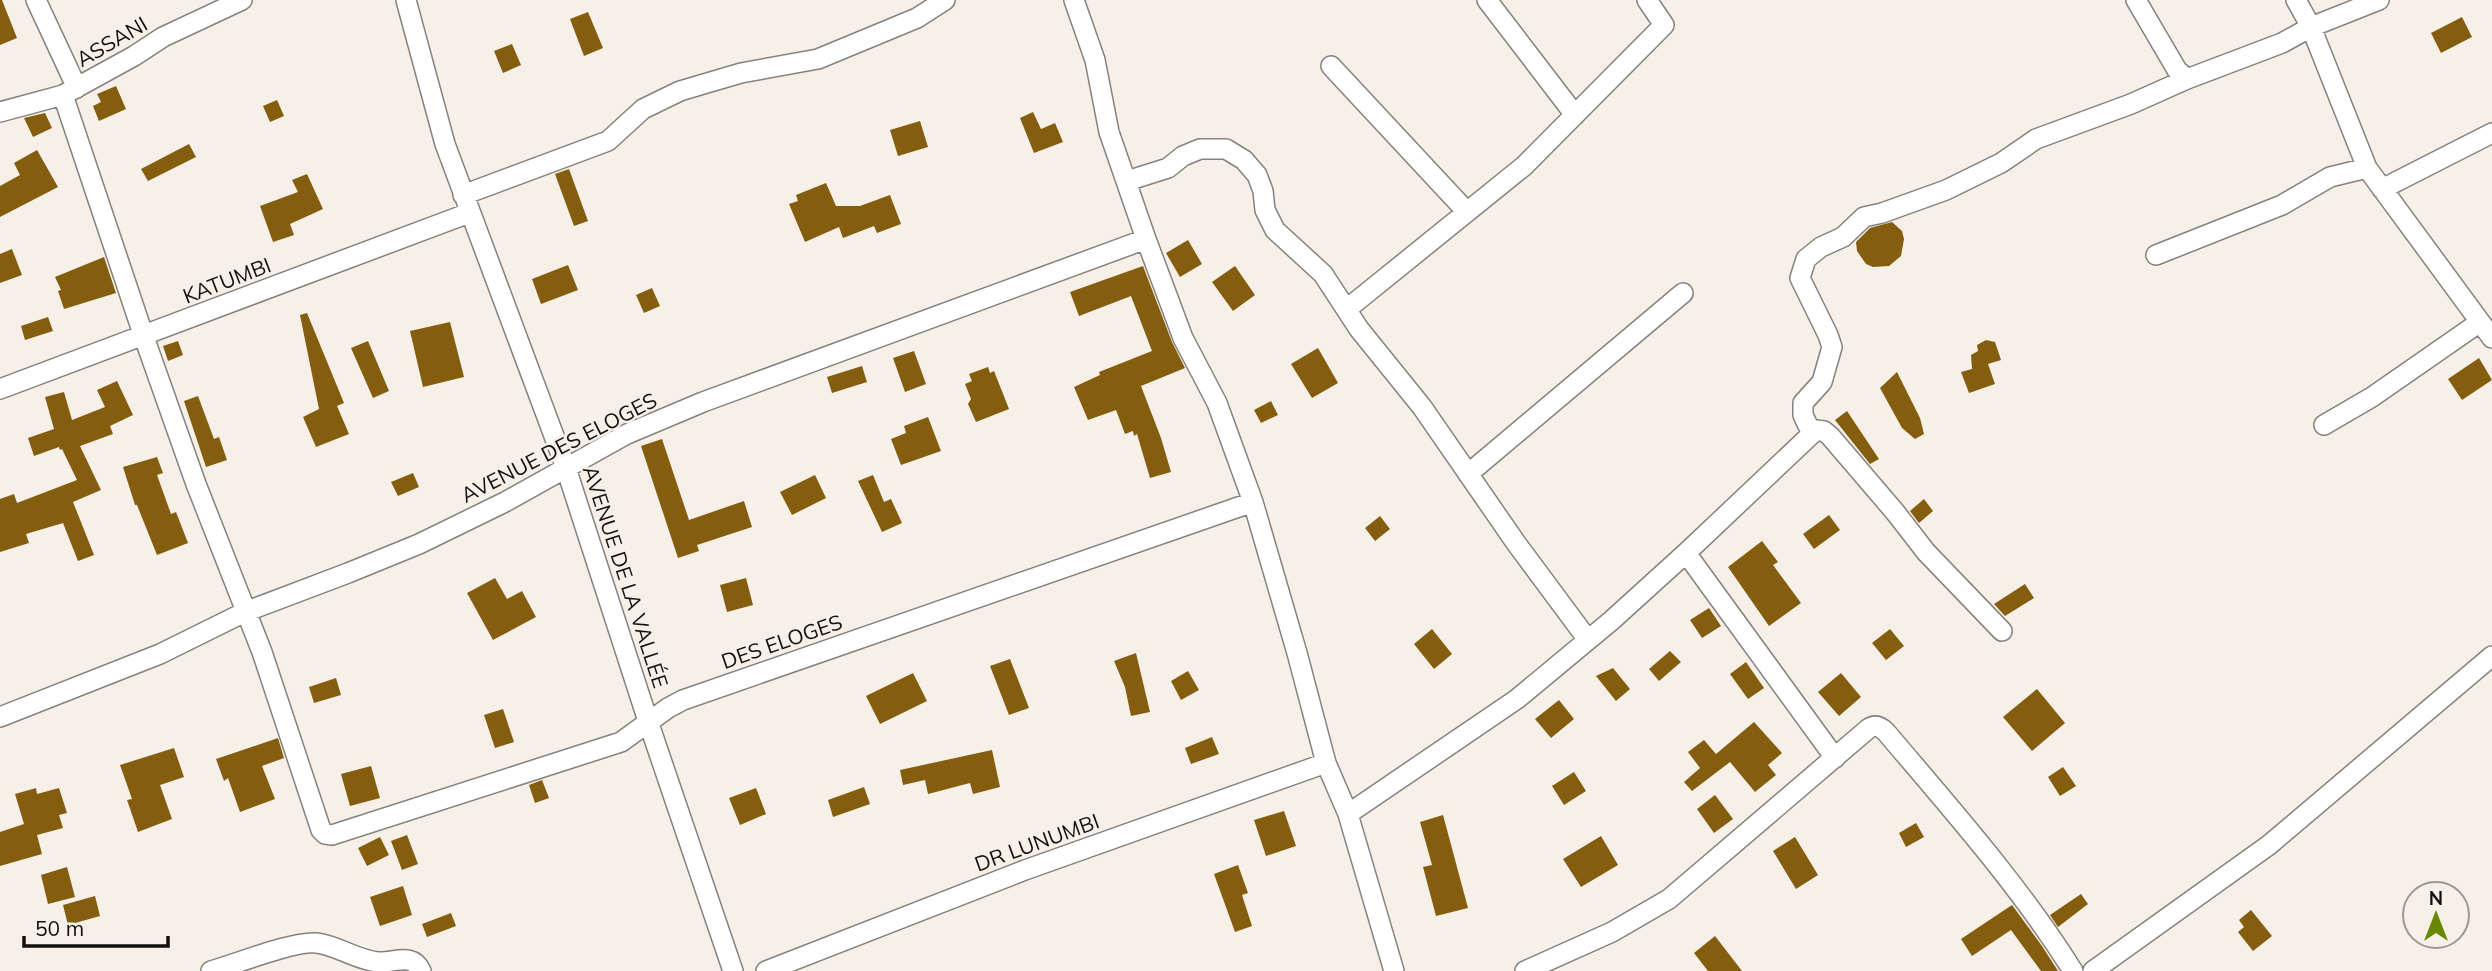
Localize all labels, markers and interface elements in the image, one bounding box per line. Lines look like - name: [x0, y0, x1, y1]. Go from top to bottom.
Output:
- street label: ASSANI: [71, 10, 152, 72]
- street label: KATUMBI: [179, 251, 274, 309]
- street label: AVENUE DES ELOGES: [456, 386, 661, 508]
- street label: AVENUE DE LA VALLÉE: [578, 462, 674, 691]
- street label: DES ELOGES: [718, 608, 846, 674]
- street label: DR LUNUMBI: [971, 807, 1103, 877]
- north arrow: [2401, 880, 2471, 950]
- text: N: [2429, 886, 2443, 910]
- scale bar: [24, 904, 168, 948]
- text: 50 m: [35, 915, 84, 941]

